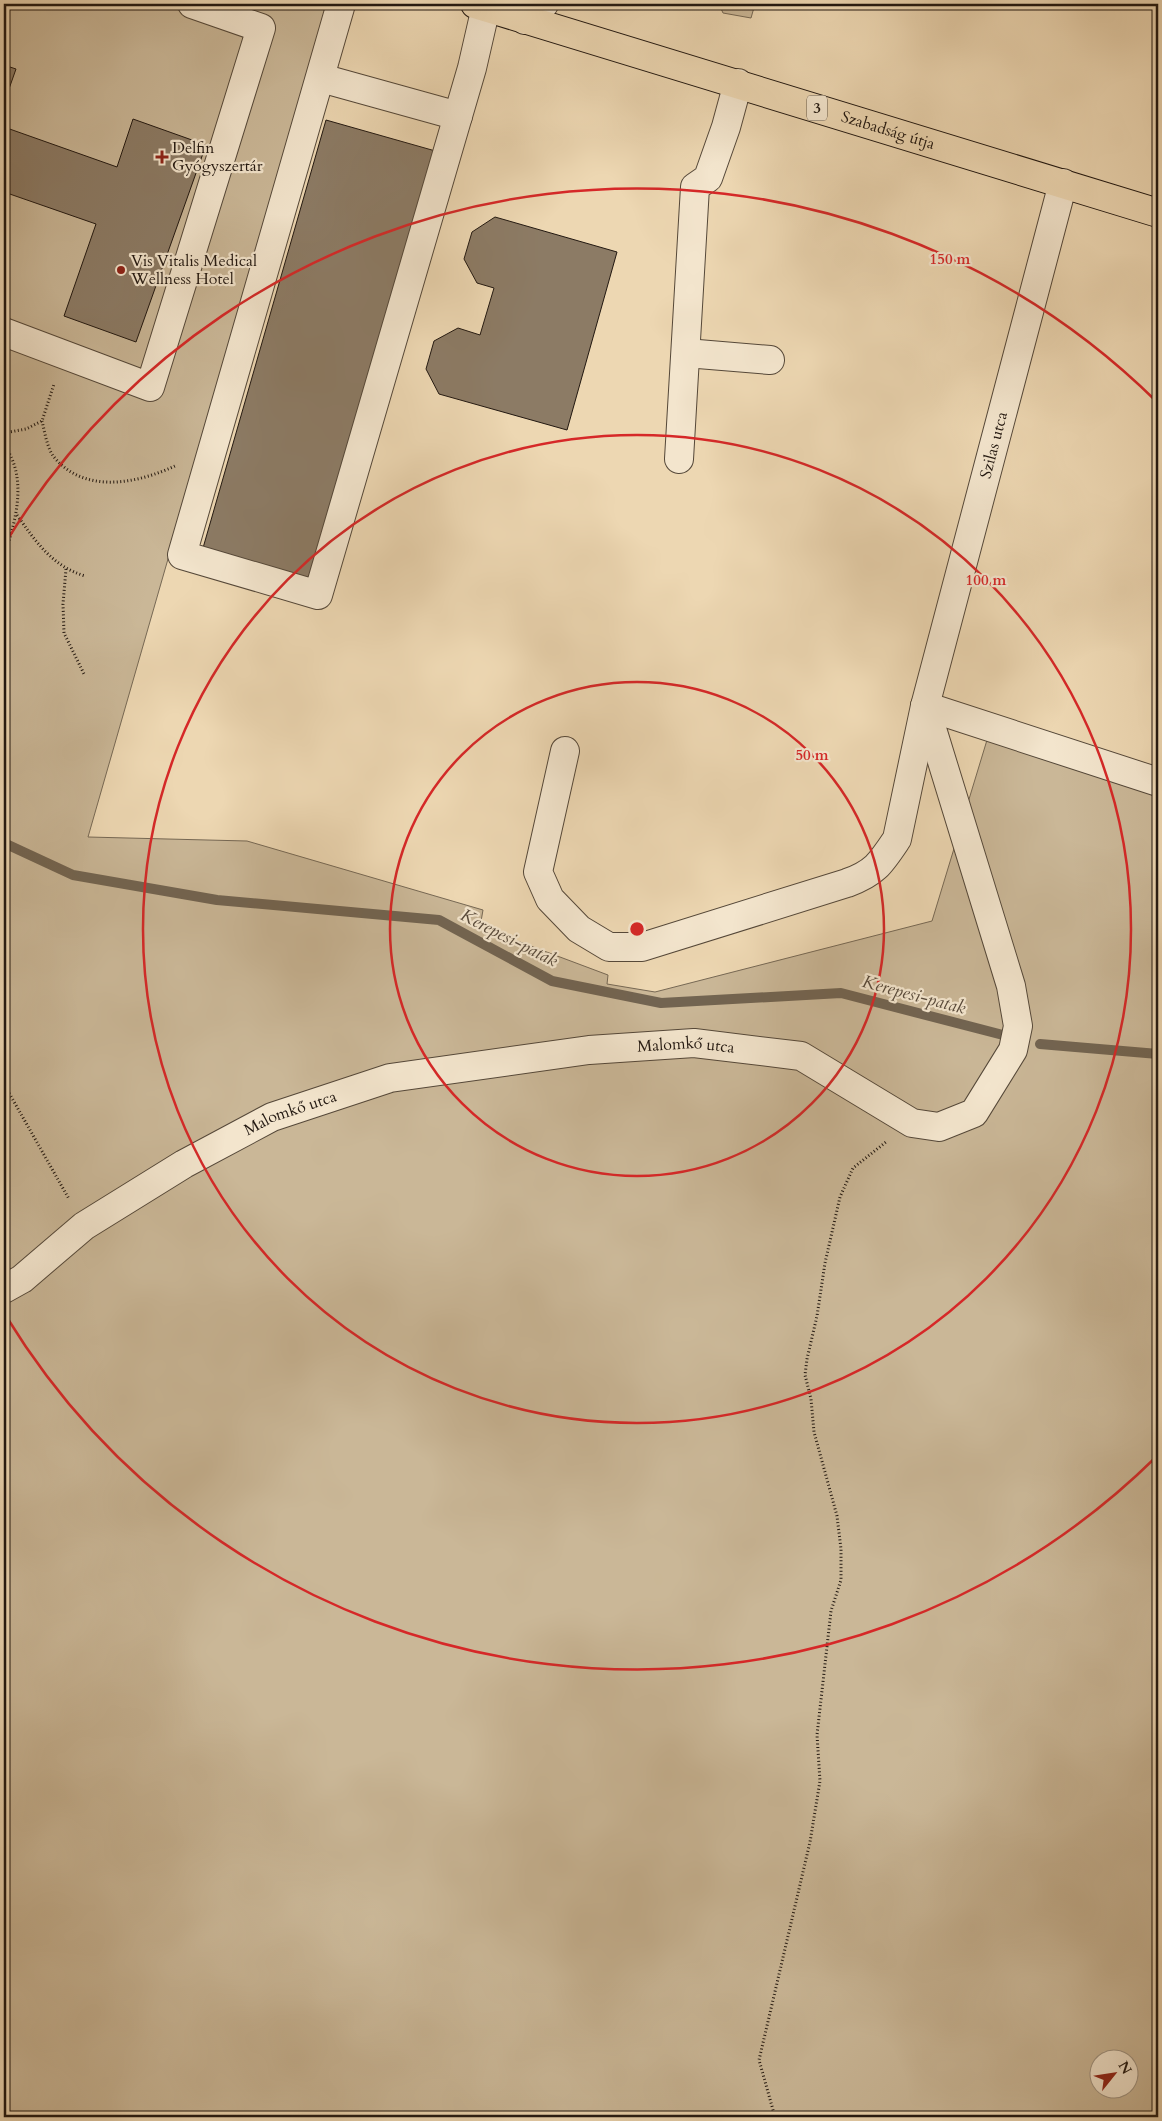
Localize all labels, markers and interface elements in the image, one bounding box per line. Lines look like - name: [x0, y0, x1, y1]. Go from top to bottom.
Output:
- road number: 3: [807, 96, 827, 120]
- street label: Szabadság útja: [839, 106, 938, 155]
- place label: Delfin Gyógyszertár: [172, 137, 263, 177]
- marker: Delfin Gyógyszertár: [156, 151, 168, 163]
- text: 150 m: [930, 249, 971, 269]
- place label: Vis Vitalis Medical Wellness Hotel: [130, 250, 257, 290]
- marker: Vis Vitalis Medical Wellness Hotel: [115, 264, 127, 276]
- street label: Szilas utca: [974, 409, 1013, 481]
- text: 100 m: [966, 570, 1007, 590]
- text: 50 m: [795, 745, 829, 765]
- water label: Kerepesi-patak: [456, 903, 562, 973]
- centre of rings: [628, 920, 646, 938]
- water label: Kerepesi-patak: [859, 969, 969, 1021]
- street label: Malomkő utca: [636, 1032, 736, 1059]
- street label: Malomkő utca: [240, 1085, 339, 1141]
- north arrow: [1090, 2048, 1140, 2098]
- text: N: [1114, 2058, 1136, 2078]

